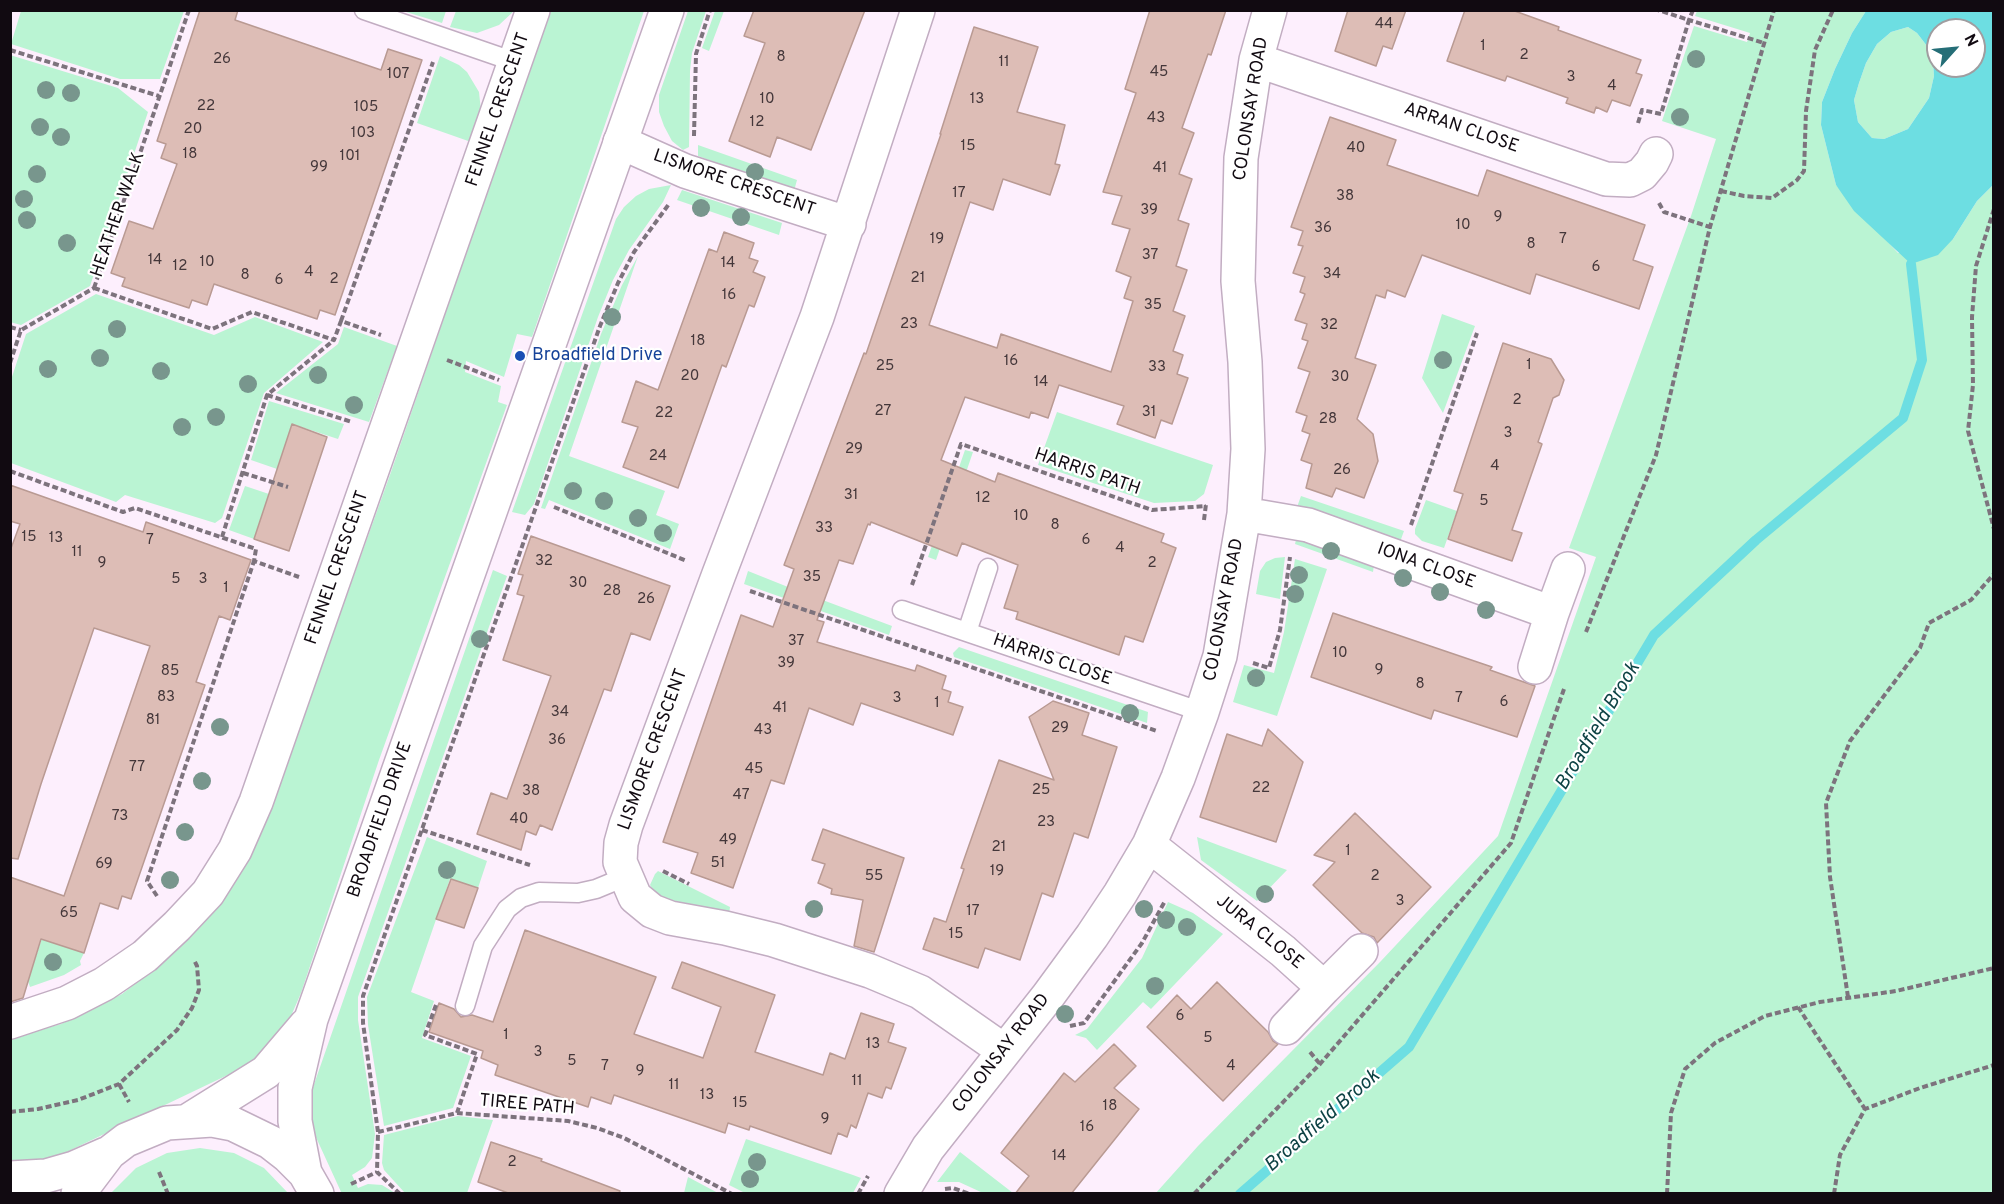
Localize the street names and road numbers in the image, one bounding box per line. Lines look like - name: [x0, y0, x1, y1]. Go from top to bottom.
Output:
- street label: FENNEL CRESCENT: [463, 30, 535, 190]
- street label: COLONSAY ROAD: [1230, 36, 1274, 182]
- street label: ARRAN CLOSE: [1401, 99, 1521, 159]
- street label: LISMORE CRESCENT: [650, 146, 818, 222]
- street label: HEATHER WALK: [87, 149, 151, 281]
- street label: HARRIS PATH: [1031, 445, 1143, 501]
- street label: FENNEL CRESCENT: [302, 488, 374, 648]
- street label: COLONSAY ROAD: [1201, 537, 1249, 683]
- street label: IONA CLOSE: [1374, 539, 1478, 595]
- street label: HARRIS CLOSE: [990, 631, 1114, 691]
- street label: LISMORE CRESCENT: [615, 666, 693, 834]
- street label: BROADFIELD DRIVE: [344, 739, 418, 901]
- street label: JURA CLOSE: [1211, 891, 1307, 975]
- street label: COLONSAY ROAD: [949, 990, 1055, 1118]
- street label: TIREE PATH: [478, 1091, 576, 1121]

